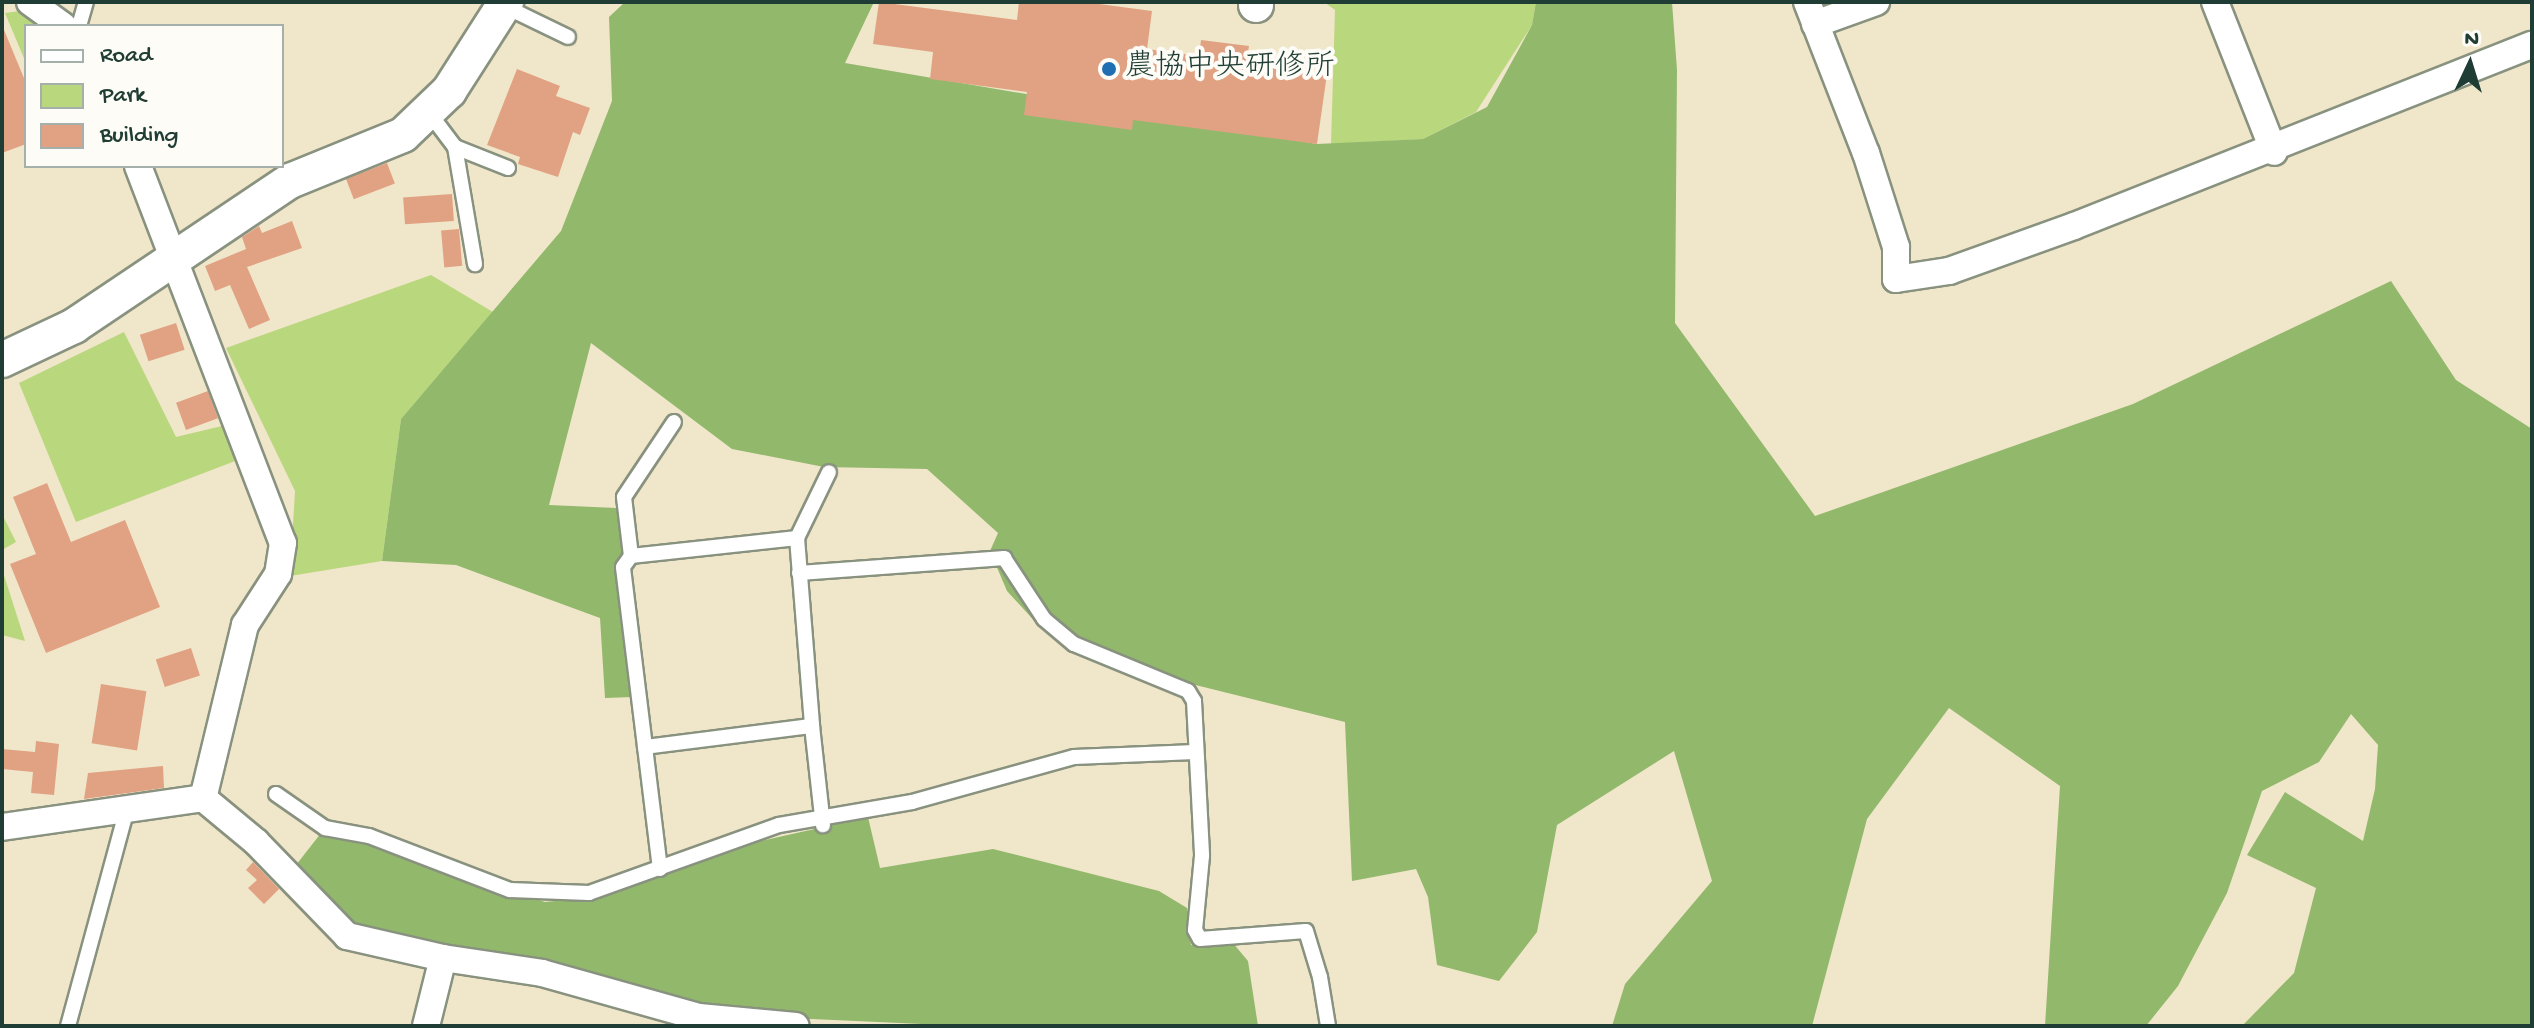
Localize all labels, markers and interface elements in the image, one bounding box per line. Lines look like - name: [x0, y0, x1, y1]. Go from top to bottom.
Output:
- legend: [24, 24, 284, 168]
- north arrow: [2430, 24, 2510, 104]
- text: N: [2464, 27, 2480, 54]
- text: Road: [100, 42, 152, 71]
- place label: 農協中央研修所: [1125, 51, 1335, 87]
- marker: 農協中央研修所: [1100, 60, 1118, 78]
- text: Park: [100, 82, 146, 111]
- text: Building: [100, 122, 178, 151]

